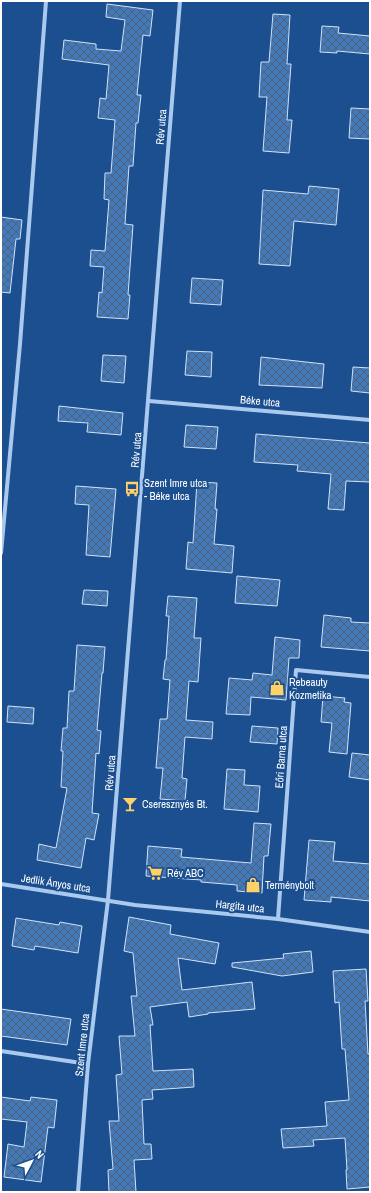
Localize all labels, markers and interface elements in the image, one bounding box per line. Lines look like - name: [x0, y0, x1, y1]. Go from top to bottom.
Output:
- street label: Rév utca: [152, 109, 170, 145]
- street label: Béke utca: [239, 392, 281, 410]
- street label: Rév utca: [127, 432, 145, 468]
- place label: Szent Imre utca - Béke utca: [144, 476, 207, 503]
- bus stop icon: Szent Imre utca - Béke utca: [123, 480, 141, 498]
- place label: Rebeauty Kozmetika: [289, 675, 332, 702]
- shop icon: Rebeauty Kozmetika: [268, 679, 286, 697]
- street label: Eőri Barna utca: [272, 725, 290, 789]
- street label: Rév utca: [101, 755, 119, 791]
- bar icon: Cseresznyés Bt.: [121, 795, 139, 813]
- place label: Cseresznyés Bt.: [142, 797, 208, 811]
- supermarket icon: Rév ABC: [146, 864, 164, 882]
- place label: Rév ABC: [167, 866, 204, 880]
- street label: Jedlik Ányos utca: [20, 871, 92, 895]
- shop icon: Terménybolt: [244, 876, 262, 894]
- place label: Terménybolt: [265, 878, 315, 892]
- street label: Hargita utca: [215, 896, 265, 916]
- street label: Szent Imre utca: [72, 1013, 92, 1077]
- north arrow: [12, 1141, 52, 1181]
- text: N: [32, 1147, 47, 1161]

